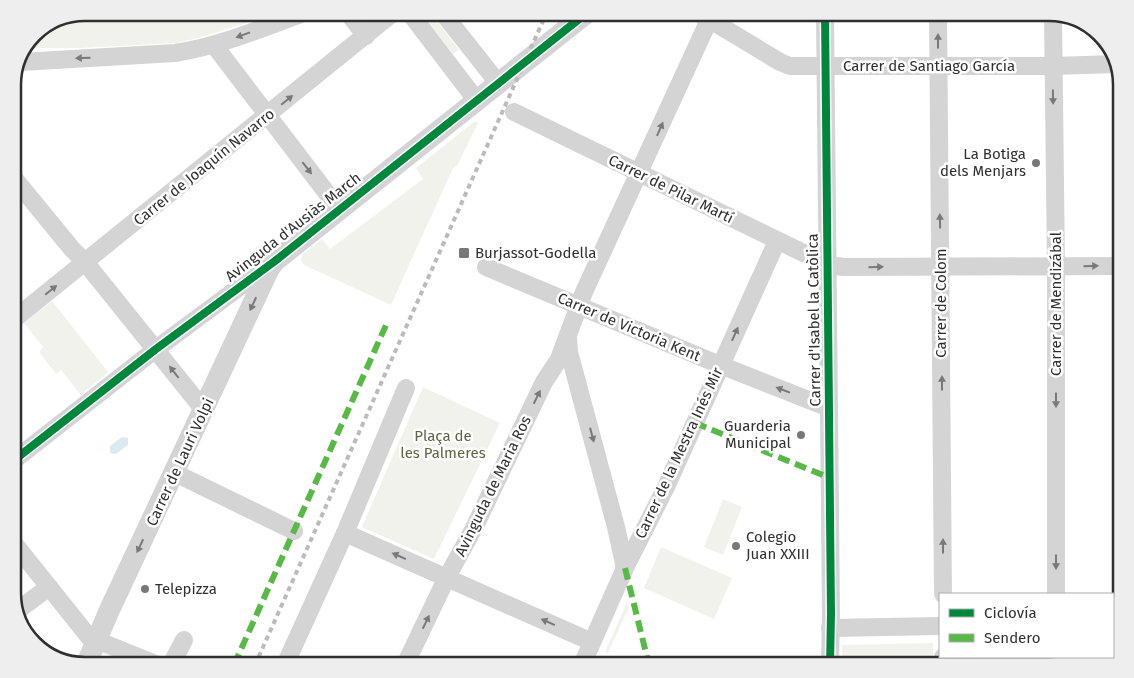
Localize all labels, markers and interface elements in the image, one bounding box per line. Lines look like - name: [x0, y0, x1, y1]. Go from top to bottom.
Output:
- one-way arrow: [235, 31, 250, 39]
- one-way arrow: [934, 32, 942, 48]
- one-way arrow: [75, 54, 91, 62]
- street label: Carrer de Santiago García: [843, 57, 1015, 75]
- one-way arrow: [1050, 90, 1058, 106]
- one-way arrow: [280, 95, 293, 106]
- street label: Carrer de Joaquín Navarro: [130, 105, 278, 229]
- one-way arrow: [656, 122, 664, 136]
- place label: La Botiga dels Menjars: [940, 145, 1026, 180]
- street label: Carrer de Pilar Martí: [605, 151, 737, 227]
- marker: La Botiga dels Menjars: [1030, 157, 1042, 169]
- one-way arrow: [302, 161, 312, 175]
- street label: Avinguda d'Ausiàs March: [222, 169, 364, 285]
- one-way arrow: [936, 212, 944, 228]
- street label: Carrer de Mendizábal: [1047, 231, 1065, 376]
- street label: Carrer d'Isabel la Catòlica: [803, 233, 825, 407]
- place label: Burjassot-Godella: [475, 244, 596, 262]
- marker: Burjassot-Godella: [457, 246, 471, 260]
- street label: Carrer de Colom: [932, 248, 950, 358]
- one-way arrow: [1084, 262, 1100, 270]
- one-way arrow: [869, 263, 885, 271]
- one-way arrow: [44, 284, 57, 295]
- street label: Carrer de Victoria Kent: [555, 289, 704, 365]
- one-way arrow: [249, 297, 257, 311]
- one-way arrow: [731, 327, 739, 341]
- street label: Carrer de la Mestra Inés Mir: [631, 364, 727, 541]
- one-way arrow: [169, 365, 179, 379]
- one-way arrow: [938, 375, 946, 391]
- one-way arrow: [776, 386, 791, 393]
- one-way arrow: [533, 390, 541, 405]
- one-way arrow: [1052, 392, 1060, 408]
- street label: Carrer de Lauri Volpi: [142, 395, 218, 529]
- street label: Avinguda de Maria Ros: [451, 413, 535, 559]
- place label: Guarderia Municipal: [724, 417, 792, 452]
- park label: Plaça de les Palmeres: [400, 427, 486, 462]
- one-way arrow: [588, 427, 596, 442]
- marker: Guarderia Municipal: [795, 429, 807, 441]
- place label: Colegio Juan XXIII: [746, 528, 810, 563]
- one-way arrow: [939, 537, 947, 553]
- one-way arrow: [136, 539, 144, 553]
- marker: Colegio Juan XXIII: [730, 540, 742, 552]
- one-way arrow: [392, 552, 406, 560]
- one-way arrow: [1052, 555, 1060, 571]
- place label: Telepizza: [155, 580, 217, 598]
- marker: Telepizza: [139, 583, 151, 595]
- legend: [939, 593, 1114, 658]
- text: Ciclovía: [984, 604, 1037, 622]
- one-way arrow: [422, 614, 430, 629]
- one-way arrow: [541, 618, 555, 626]
- text: Sendero: [984, 629, 1040, 647]

